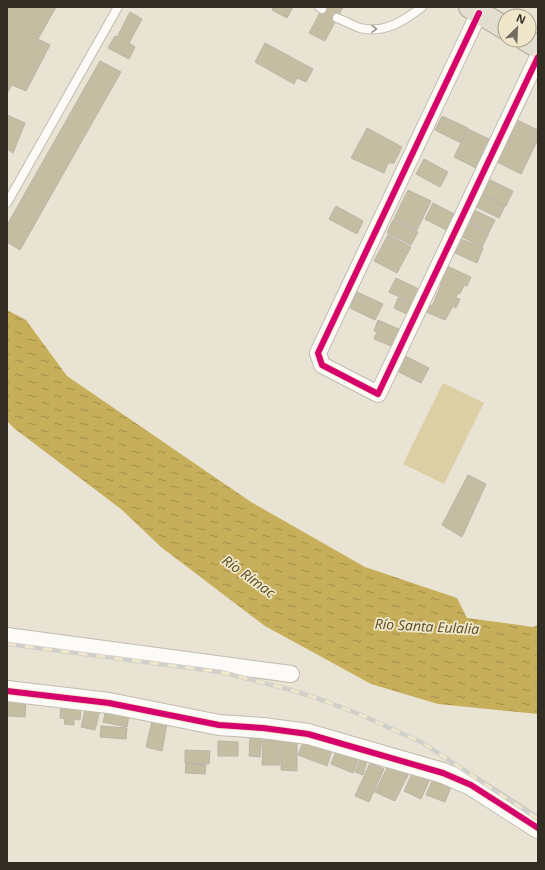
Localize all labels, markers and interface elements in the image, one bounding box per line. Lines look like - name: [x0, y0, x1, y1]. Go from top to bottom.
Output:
- north arrow: [497, 8, 537, 48]
- text: N: [514, 10, 528, 27]
- one-way arrow: [371, 24, 377, 33]
- water label: Río Rímac: [219, 550, 280, 602]
- water label: Río Santa Eulalia: [374, 614, 480, 638]

